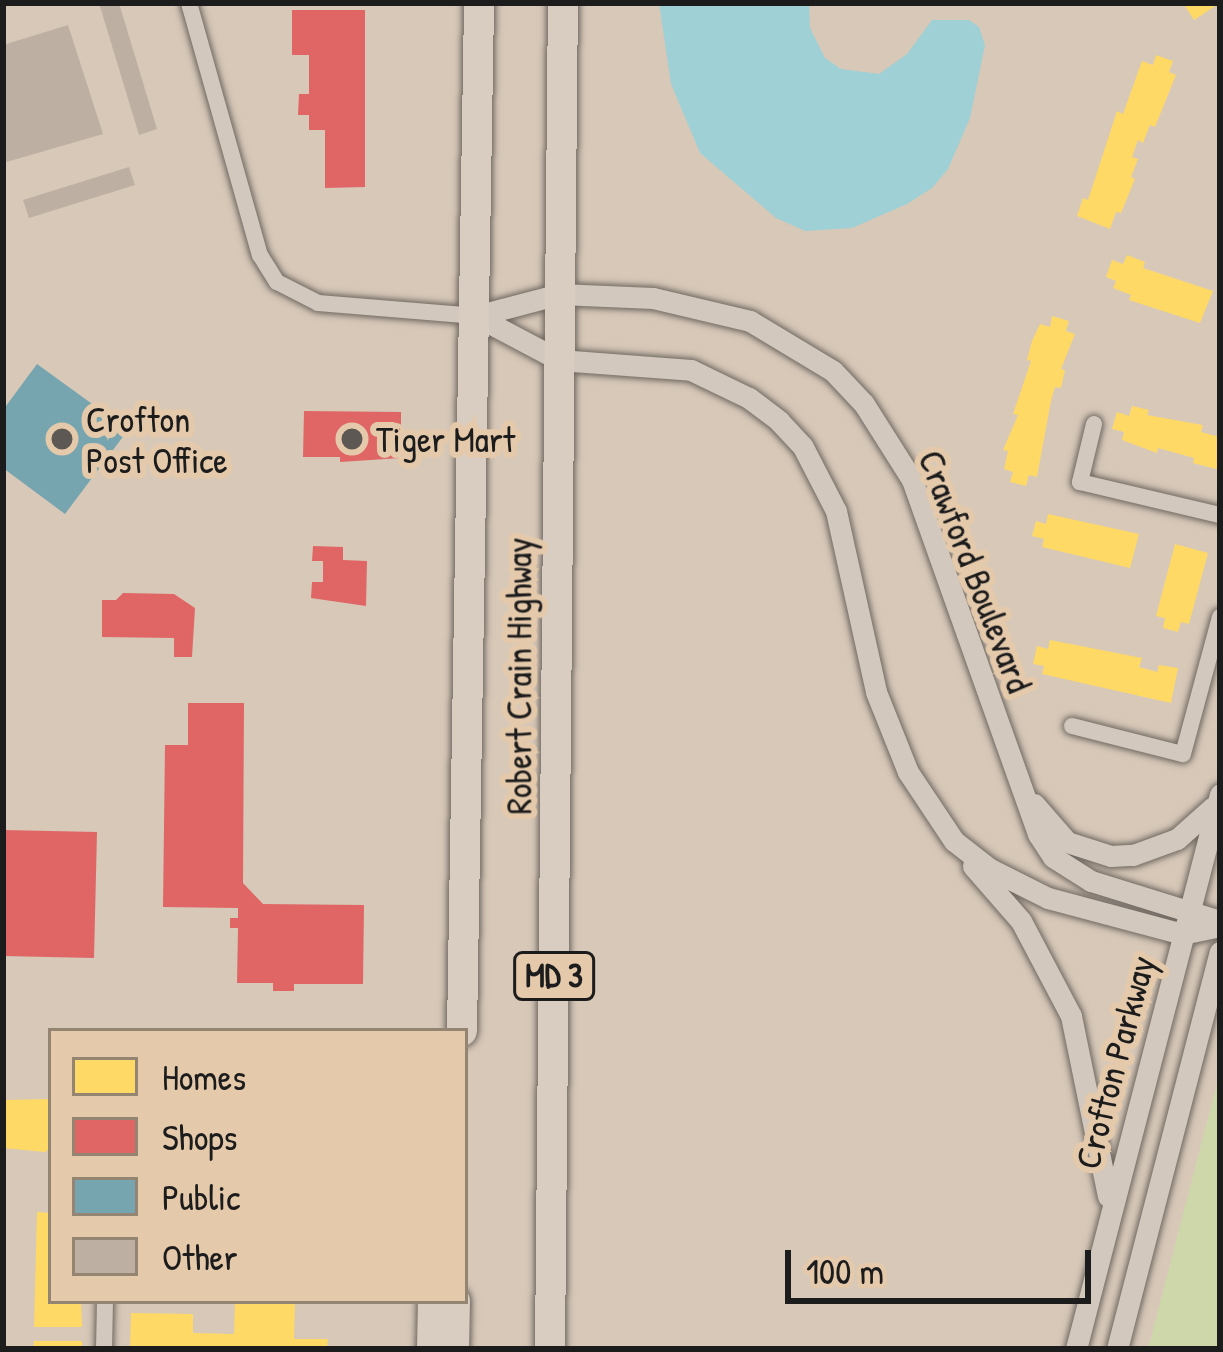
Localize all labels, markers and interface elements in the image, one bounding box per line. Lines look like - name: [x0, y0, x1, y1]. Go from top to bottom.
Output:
- place label: Crofton Post Office: [86, 396, 228, 481]
- place label: Tiger Mart: [376, 417, 515, 461]
- marker: Crofton Post Office: [49, 426, 75, 452]
- marker: Tiger Mart: [339, 426, 365, 452]
- street label: Crawford Boulevard: [910, 444, 1042, 698]
- street label: Robert Crain Highway: [496, 538, 540, 814]
- road number: MD 3: [512, 949, 596, 1003]
- street label: Crofton Parkway: [1065, 951, 1163, 1173]
- legend: [48, 1028, 468, 1304]
- text: Homes: [162, 1052, 246, 1101]
- text: Shops: [162, 1112, 237, 1161]
- text: Public: [162, 1172, 240, 1221]
- scale bar: [791, 1226, 1097, 1300]
- text: Other: [162, 1232, 238, 1281]
- text: 100 m: [806, 1246, 884, 1295]

